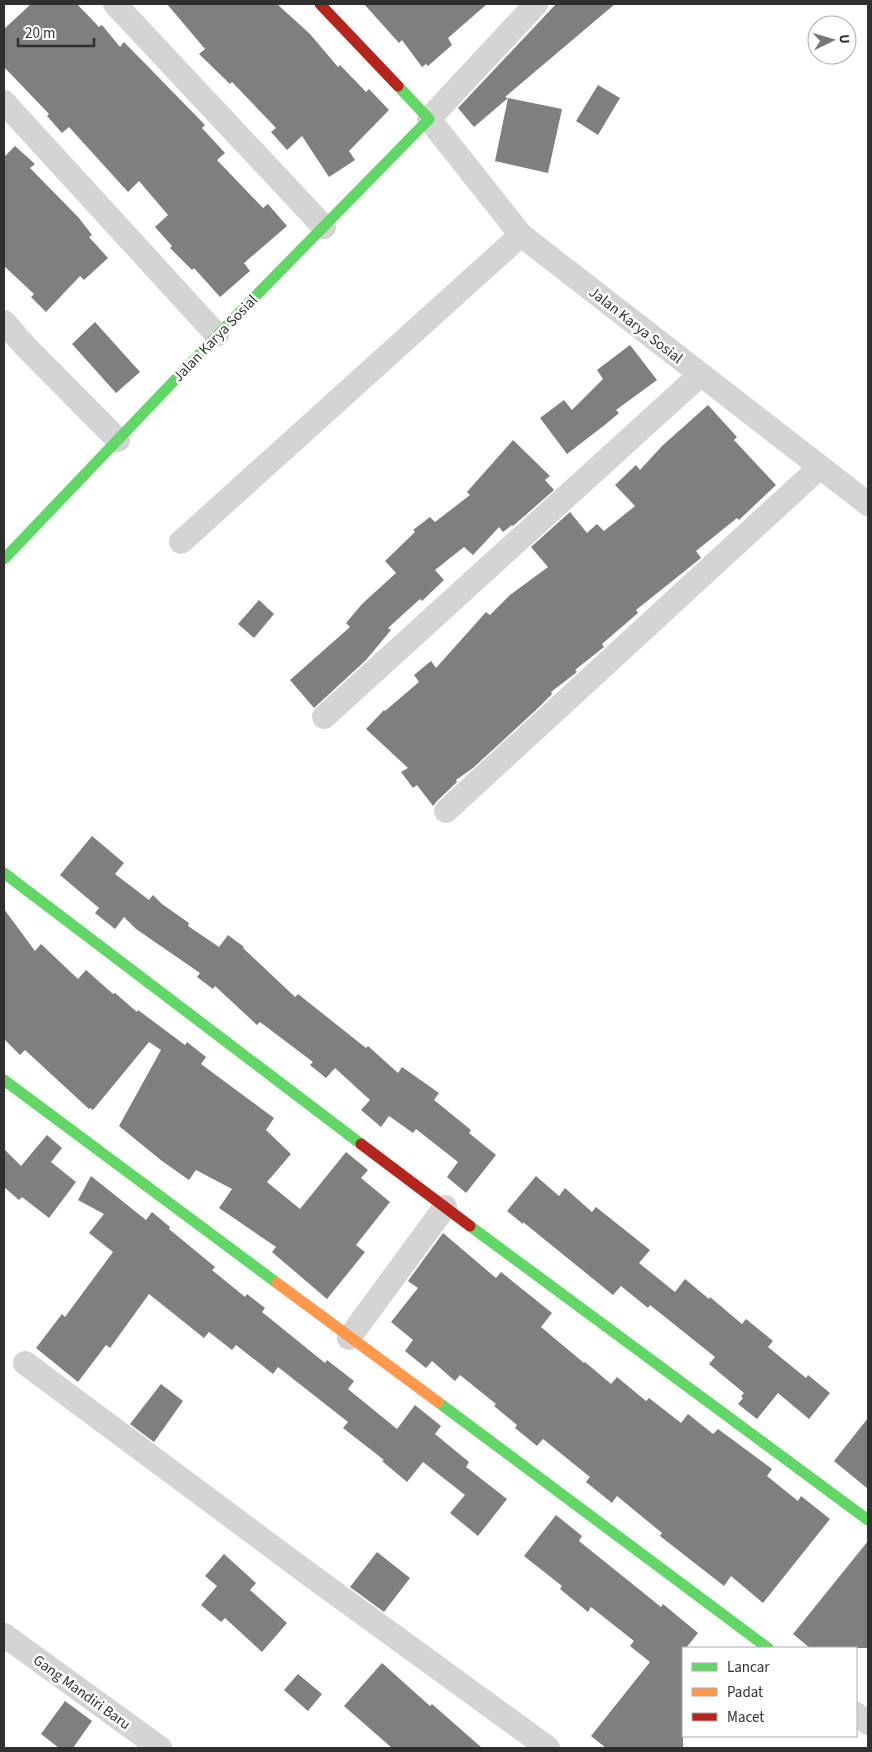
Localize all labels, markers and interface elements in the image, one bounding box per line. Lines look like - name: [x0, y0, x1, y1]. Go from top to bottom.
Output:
- scale bar: [18, 15, 94, 47]
- north arrow: [807, 15, 857, 65]
- text: 20 m: [25, 23, 55, 44]
- text: U: [834, 33, 854, 44]
- street label: Jalan Karya Sosial: [584, 282, 687, 369]
- street label: Jalan Karya Sosial: [168, 290, 263, 387]
- legend: [682, 1647, 857, 1737]
- street label: Gang Mandiri Baru: [29, 1650, 135, 1735]
- text: Lancar: [727, 1657, 770, 1678]
- text: Padat: [727, 1682, 763, 1703]
- text: Macet: [727, 1707, 764, 1728]

